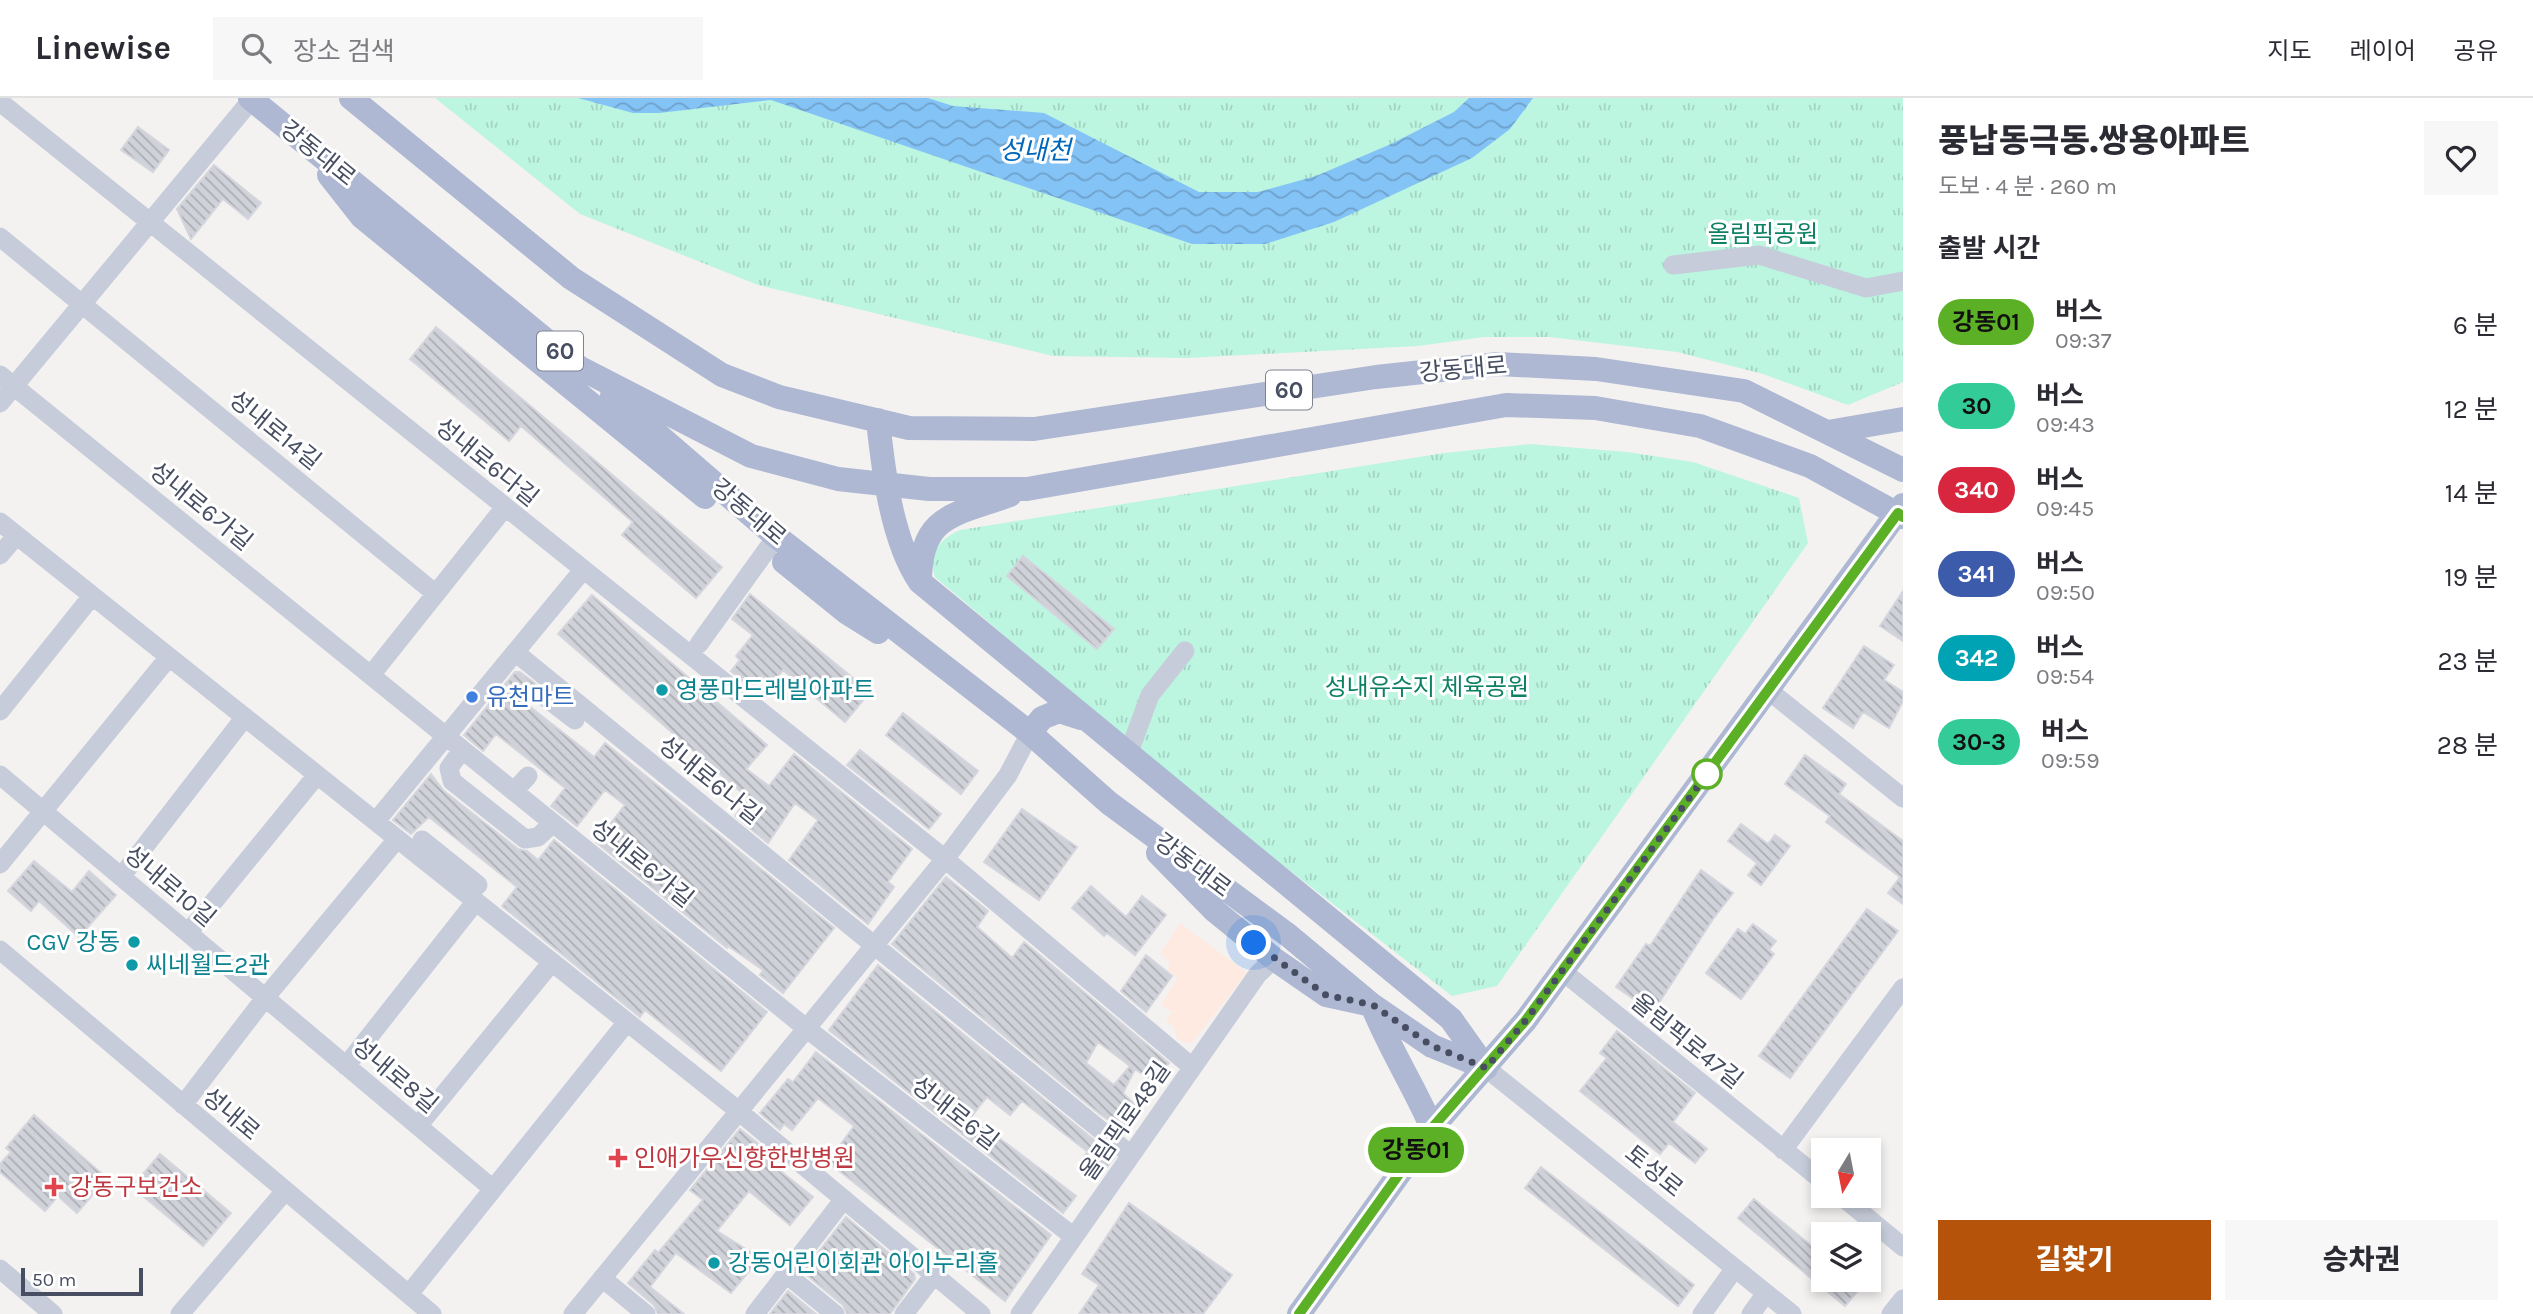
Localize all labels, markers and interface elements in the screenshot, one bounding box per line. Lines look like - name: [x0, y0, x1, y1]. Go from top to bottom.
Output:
- search box: [213, 17, 703, 80]
- text: Linewise: [35, 29, 171, 67]
- icon: search: [237, 29, 275, 67]
- text: 장소 검색: [293, 36, 395, 67]
- text: 지도: [2267, 37, 2312, 65]
- text: 레이어: [2350, 37, 2416, 65]
- text: 공유: [2454, 37, 2498, 65]
- street label: 강동대로: [275, 114, 361, 192]
- button: heart: [2424, 121, 2498, 195]
- text: 풍납동극동.쌍용아파트: [1938, 122, 2250, 160]
- water label: 성내천: [999, 135, 1074, 166]
- text: 도보 · 4 분 · 260 m: [1938, 173, 2117, 200]
- park label: 올림픽공원: [1708, 220, 1818, 248]
- text: 출발 시간: [1938, 233, 2040, 264]
- text: 버스: [2055, 296, 2103, 327]
- text: 강동01: [1952, 308, 2020, 336]
- text: 6 분: [2453, 310, 2498, 341]
- text: 09:37: [2055, 327, 2112, 354]
- road number: 60: [537, 332, 583, 370]
- street label: 강동대로: [1418, 351, 1508, 387]
- road number: 60: [1266, 370, 1312, 410]
- text: 버스: [2036, 380, 2084, 411]
- street label: 성내로14길: [224, 385, 326, 475]
- text: 30: [1961, 392, 1992, 420]
- text: 12 분: [2444, 394, 2498, 425]
- text: 09:43: [2036, 411, 2095, 438]
- street label: 성내로6다길: [430, 412, 544, 512]
- street label: 성내로6가길: [144, 456, 258, 556]
- text: 버스: [2036, 464, 2084, 495]
- street label: 강동대로: [706, 473, 792, 551]
- text: 340: [1954, 476, 1999, 504]
- text: 14 분: [2445, 478, 2498, 509]
- text: 09:45: [2036, 495, 2094, 522]
- text: 버스: [2036, 548, 2084, 579]
- text: 341: [1958, 560, 1995, 588]
- text: 19 분: [2444, 562, 2498, 593]
- text: 09:50: [2036, 579, 2095, 606]
- text: 버스: [2036, 632, 2084, 663]
- text: 342: [1955, 644, 1998, 672]
- text: 23 분: [2437, 646, 2498, 677]
- text: 09:54: [2036, 663, 2094, 690]
- park label: 성내유수지 체육공원: [1325, 673, 1529, 701]
- place label: 영풍마드레빌아파트: [676, 676, 875, 704]
- marker: 영풍마드레빌아파트: [654, 682, 670, 698]
- place label: 유천마트: [486, 683, 574, 711]
- marker: 유천마트: [464, 689, 480, 705]
- text: 버스: [2041, 716, 2089, 747]
- text: 30-3: [1952, 728, 2006, 756]
- street label: 성내로6나길: [653, 730, 767, 830]
- text: 28 분: [2437, 730, 2498, 761]
- text: 09:59: [2041, 747, 2100, 774]
- unlabelled marker: [1692, 759, 1722, 789]
- street label: 성내로6가길: [585, 813, 699, 913]
- street label: 강동대로: [1149, 827, 1237, 903]
- street label: 성내로10길: [119, 840, 221, 932]
- your location: [1236, 925, 1271, 960]
- place label: CGV 강동: [26, 928, 120, 956]
- marker: CGV 강동: [126, 934, 142, 950]
- place label: 씨네월드2관: [146, 951, 270, 979]
- marker: 씨네월드2관: [124, 957, 140, 973]
- street label: 올림픽로47길: [1626, 988, 1748, 1094]
- street label: 성내로8길: [347, 1031, 443, 1119]
- street label: 올림픽로48길: [1074, 1056, 1176, 1186]
- street label: 성내로6길: [906, 1071, 1004, 1155]
- street label: 성내로: [197, 1082, 265, 1146]
- line badge: 강동01: [1367, 1127, 1465, 1173]
- text: 강동01: [1382, 1136, 1450, 1164]
- north arrow: [1811, 1138, 1881, 1208]
- map controls: [1811, 1138, 1881, 1292]
- street label: 토성로: [1619, 1139, 1689, 1203]
- place label: 인애가우신향한방병원: [634, 1144, 855, 1172]
- marker: 인애가우신향한방병원: [608, 1148, 628, 1168]
- place label: 강동구보건소: [70, 1173, 202, 1201]
- marker: 강동구보건소: [44, 1177, 64, 1197]
- button: 길찾기: [1938, 1220, 2211, 1300]
- button: 승차권: [2225, 1220, 2498, 1300]
- button: layers: [1811, 1222, 1881, 1292]
- place label: 강동어린이회관 아이누리홀: [728, 1249, 999, 1277]
- marker: 강동어린이회관 아이누리홀: [706, 1255, 722, 1271]
- scale bar: [21, 1265, 144, 1297]
- text: 50 m: [32, 1269, 76, 1291]

